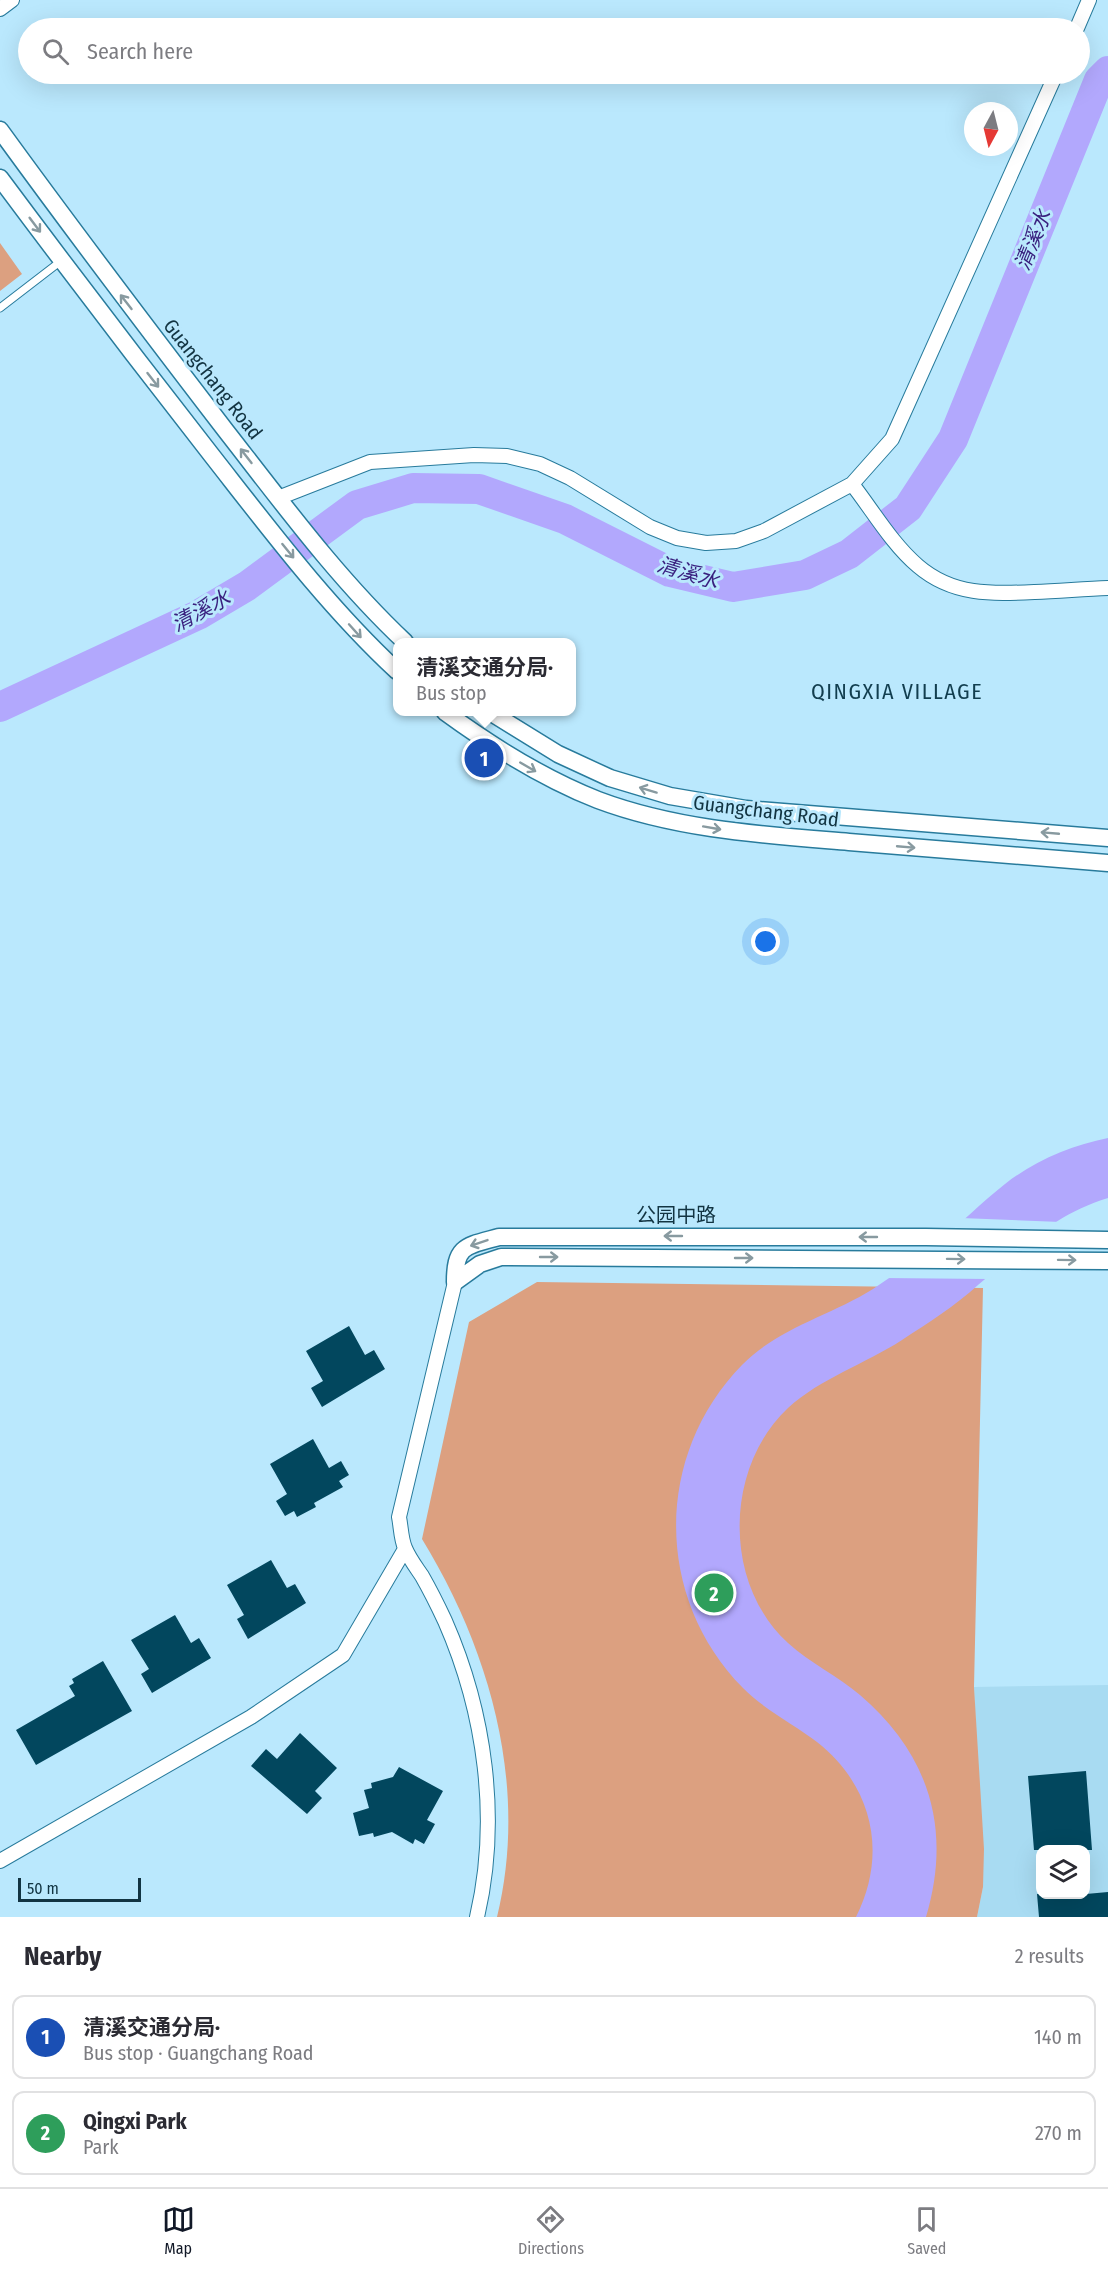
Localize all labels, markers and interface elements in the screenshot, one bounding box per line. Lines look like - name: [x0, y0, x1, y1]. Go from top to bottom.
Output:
- search box: [18, 18, 1090, 84]
- icon: search: [39, 35, 72, 68]
- text: Search here: [87, 38, 193, 65]
- north arrow: [964, 102, 1018, 156]
- water label: 清溪水: [1009, 205, 1057, 274]
- one-way arrow: [29, 217, 41, 233]
- one-way arrow: [120, 294, 133, 310]
- street label: Guangchang Road: [158, 314, 268, 444]
- one-way arrow: [147, 372, 160, 388]
- one-way arrow: [239, 449, 252, 465]
- one-way arrow: [281, 543, 294, 559]
- water label: 清溪水: [654, 551, 723, 595]
- water label: 清溪水: [167, 584, 236, 637]
- one-way arrow: [348, 623, 362, 638]
- popup: [393, 638, 576, 716]
- text: 清溪交通分局·: [416, 654, 553, 681]
- district label: QINGXIA VILLAGE: [811, 678, 983, 705]
- text: Bus stop: [416, 681, 487, 705]
- pin: 1: [464, 736, 504, 780]
- one-way arrow: [519, 761, 536, 773]
- one-way arrow: [639, 784, 658, 795]
- street label: Guangchang Road: [692, 790, 840, 832]
- one-way arrow: [702, 822, 722, 833]
- one-way arrow: [1040, 827, 1060, 838]
- one-way arrow: [896, 841, 916, 852]
- your location: [751, 927, 780, 956]
- street label: 公园中路: [636, 1203, 716, 1227]
- one-way arrow: [663, 1230, 683, 1242]
- one-way arrow: [858, 1231, 878, 1243]
- one-way arrow: [470, 1239, 488, 1250]
- one-way arrow: [538, 1251, 558, 1263]
- one-way arrow: [733, 1252, 753, 1264]
- one-way arrow: [946, 1253, 966, 1265]
- one-way arrow: [1056, 1254, 1076, 1266]
- pin: 2: [694, 1570, 734, 1616]
- map controls: [1036, 1845, 1090, 1899]
- button: layers: [1036, 1845, 1090, 1899]
- scale bar: [18, 1875, 141, 1902]
- text: 50 m: [27, 1879, 59, 1898]
- text: Nearby: [24, 1941, 101, 1972]
- text: 2 results: [1015, 1944, 1084, 1968]
- text: 清溪交通分局·: [83, 2014, 220, 2041]
- text: 1: [41, 2025, 50, 2049]
- text: 140 m: [1034, 2025, 1082, 2049]
- text: Bus stop · Guangchang Road: [83, 2041, 314, 2065]
- text: Qingxi Park: [83, 2108, 187, 2135]
- text: 2: [41, 2121, 50, 2145]
- text: 270 m: [1035, 2121, 1082, 2145]
- text: Park: [83, 2135, 119, 2159]
- tab: Map: [162, 2203, 195, 2258]
- tab: Directions: [518, 2203, 584, 2258]
- tab: Saved: [907, 2203, 946, 2258]

